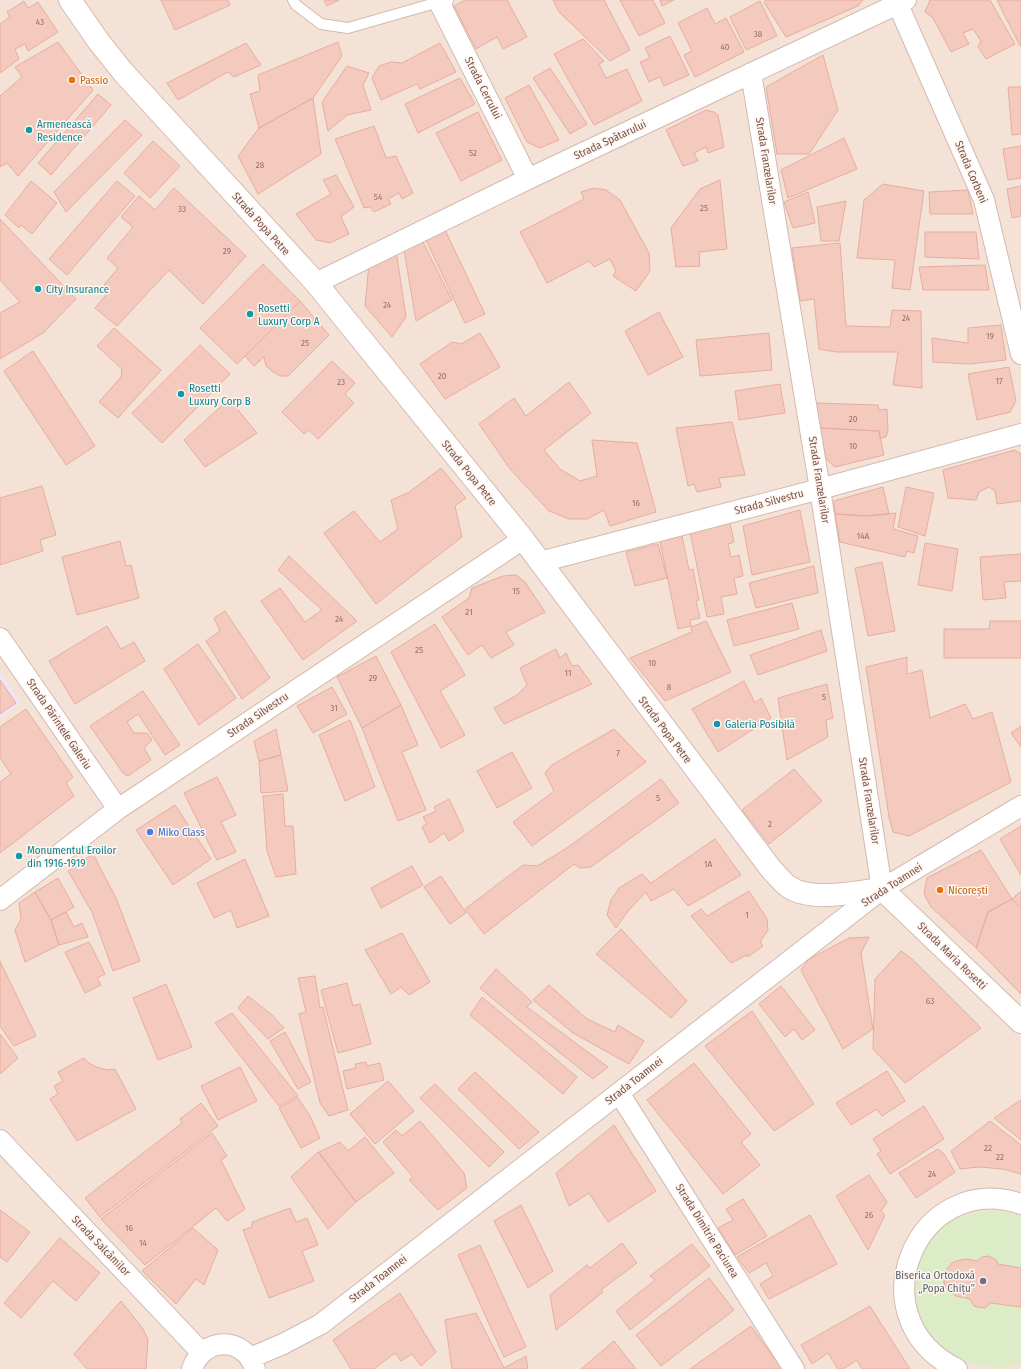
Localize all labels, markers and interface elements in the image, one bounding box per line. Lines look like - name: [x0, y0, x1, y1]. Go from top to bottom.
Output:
- house number: 43: [36, 17, 44, 27]
- house number: 38: [754, 29, 763, 39]
- house number: 40: [720, 42, 730, 52]
- street label: Strada Cercului: [462, 55, 504, 121]
- place label: Passio: [80, 74, 109, 87]
- marker: Passio: [67, 75, 77, 85]
- street label: Strada Spătarului: [572, 117, 648, 162]
- street label: Strada Franzelarilor: [753, 117, 779, 206]
- place label: Armenească Residence: [37, 118, 92, 144]
- marker: Armenească Residence: [24, 125, 34, 135]
- street label: Strada Corbeni: [952, 139, 990, 205]
- house number: 52: [469, 148, 477, 158]
- house number: 28: [256, 160, 265, 170]
- street label: Strada Popa Petre: [229, 190, 293, 258]
- house number: 54: [374, 192, 383, 202]
- house number: 25: [700, 203, 708, 213]
- house number: 33: [178, 204, 186, 214]
- house number: 29: [223, 246, 231, 256]
- place label: City Insurance: [46, 283, 109, 296]
- marker: City Insurance: [33, 284, 43, 294]
- house number: 24: [383, 300, 392, 310]
- place label: Rosetti Luxury Corp A: [258, 302, 320, 328]
- marker: Rosetti Luxury Corp A: [245, 309, 255, 319]
- house number: 24: [902, 313, 911, 323]
- house number: 19: [986, 331, 994, 341]
- house number: 25: [301, 338, 309, 348]
- house number: 20: [438, 371, 447, 381]
- house number: 17: [995, 376, 1003, 386]
- house number: 23: [337, 377, 345, 387]
- place label: Rosetti Luxury Corp B: [189, 382, 251, 408]
- marker: Rosetti Luxury Corp B: [176, 389, 186, 399]
- house number: 20: [849, 414, 858, 424]
- street label: Strada Franzelarilor: [806, 436, 832, 525]
- street label: Strada Popa Petre: [439, 438, 499, 508]
- house number: 10: [849, 441, 857, 451]
- street label: Strada Silvestru: [733, 487, 805, 517]
- house number: 16: [632, 498, 641, 508]
- house number: 14A: [857, 531, 870, 541]
- house number: 15: [512, 586, 520, 596]
- house number: 21: [465, 607, 473, 617]
- house number: 24: [335, 614, 344, 624]
- house number: 25: [415, 645, 423, 655]
- house number: 10: [648, 658, 656, 668]
- house number: 11: [565, 668, 571, 678]
- house number: 29: [369, 673, 377, 683]
- street label: Strada Părintele Galeriu: [24, 676, 94, 772]
- house number: 8: [667, 682, 672, 692]
- street label: Strada Silvestru: [225, 690, 291, 740]
- house number: 5: [822, 692, 826, 702]
- street label: Strada Popa Petre: [636, 694, 694, 766]
- house number: 31: [330, 703, 338, 713]
- place label: Galeria Posibilă: [725, 718, 795, 731]
- marker: Galeria Posibilă: [712, 719, 722, 729]
- house number: 7: [616, 748, 620, 758]
- street label: Strada Franzelarilor: [856, 757, 882, 846]
- house number: 5: [656, 793, 660, 803]
- house number: 2: [768, 819, 772, 829]
- place label: Miko Class: [158, 826, 205, 839]
- marker: Miko Class: [145, 827, 155, 837]
- place label: Monumentul Eroilor din 1916-1919: [27, 844, 116, 870]
- marker: Monumentul Eroilor din 1916-1919: [14, 851, 24, 861]
- house number: 1A: [704, 859, 712, 869]
- street label: Strada Toamnei: [859, 860, 925, 909]
- place label: Nicorești: [948, 884, 988, 897]
- marker: Nicorești: [935, 885, 945, 895]
- house number: 1: [745, 910, 749, 920]
- street label: Strada Maria Rosetti: [915, 920, 990, 993]
- house number: 63: [926, 996, 934, 1006]
- street label: Strada Toamnei: [602, 1054, 666, 1108]
- house number: 22: [984, 1143, 992, 1153]
- house number: 22: [996, 1152, 1004, 1162]
- house number: 24: [928, 1169, 937, 1179]
- street label: Strada Dimitrie Paciurea: [673, 1182, 741, 1280]
- house number: 26: [865, 1210, 874, 1220]
- street label: Strada Salcâmilor: [69, 1213, 133, 1279]
- house number: 16: [125, 1223, 134, 1233]
- house number: 14: [139, 1238, 148, 1248]
- street label: Strada Toamnei: [346, 1252, 410, 1306]
- place label: Biserica Ortodoxă „Popa Chițu”: [895, 1269, 975, 1295]
- marker: Biserica Ortodoxă „Popa Chițu”: [978, 1276, 988, 1286]

